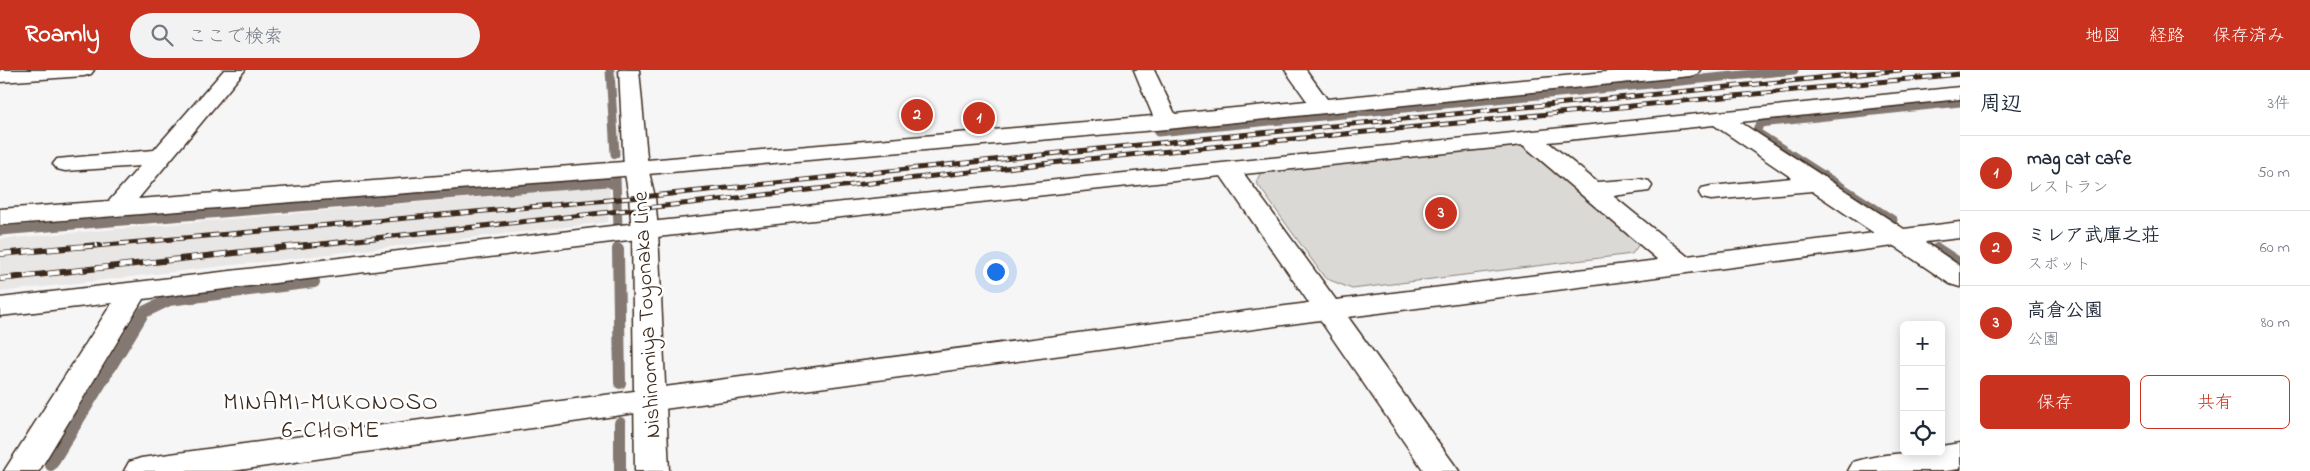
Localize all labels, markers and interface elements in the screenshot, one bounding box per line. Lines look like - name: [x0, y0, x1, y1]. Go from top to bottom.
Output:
- search box: [130, 13, 480, 58]
- text: Roamly: [25, 18, 100, 53]
- icon: search: [148, 21, 176, 49]
- text: ここで検索: [188, 24, 283, 51]
- text: 地図: [2085, 24, 2121, 50]
- text: 経路: [2149, 24, 2185, 50]
- text: 保存済み: [2213, 24, 2285, 50]
- text: 周辺: [1980, 90, 2022, 120]
- text: 3件: [2267, 92, 2290, 116]
- pin: 2: [901, 96, 933, 134]
- pin: 1: [963, 99, 995, 137]
- text: mag cat cafe: [2027, 146, 2131, 173]
- text: 1: [1993, 161, 1999, 185]
- text: 50 m: [2258, 161, 2290, 185]
- text: レストラン: [2027, 176, 2108, 200]
- street label: Nishinomiya Toyonaka Line: [626, 190, 671, 439]
- pin: 3: [1425, 194, 1457, 232]
- text: ミレア武庫之荘: [2027, 223, 2160, 250]
- text: 2: [1992, 236, 2000, 260]
- text: 60 m: [2260, 236, 2290, 260]
- text: スポット: [2027, 253, 2091, 277]
- your location: [983, 259, 1009, 285]
- text: 高倉公園: [2027, 298, 2103, 325]
- text: 3: [1993, 311, 1999, 335]
- text: 80 m: [2261, 311, 2290, 335]
- map controls: [1900, 321, 1945, 456]
- button: +: [1900, 321, 1945, 366]
- text: 公園: [2027, 328, 2059, 352]
- button: −: [1900, 366, 1945, 411]
- button: 保存: [1980, 375, 2130, 429]
- button: 共有: [2140, 375, 2290, 429]
- district label: MINAMI-MUKONOSO 6-CHOME: [223, 386, 439, 449]
- button: locate: [1900, 411, 1945, 456]

